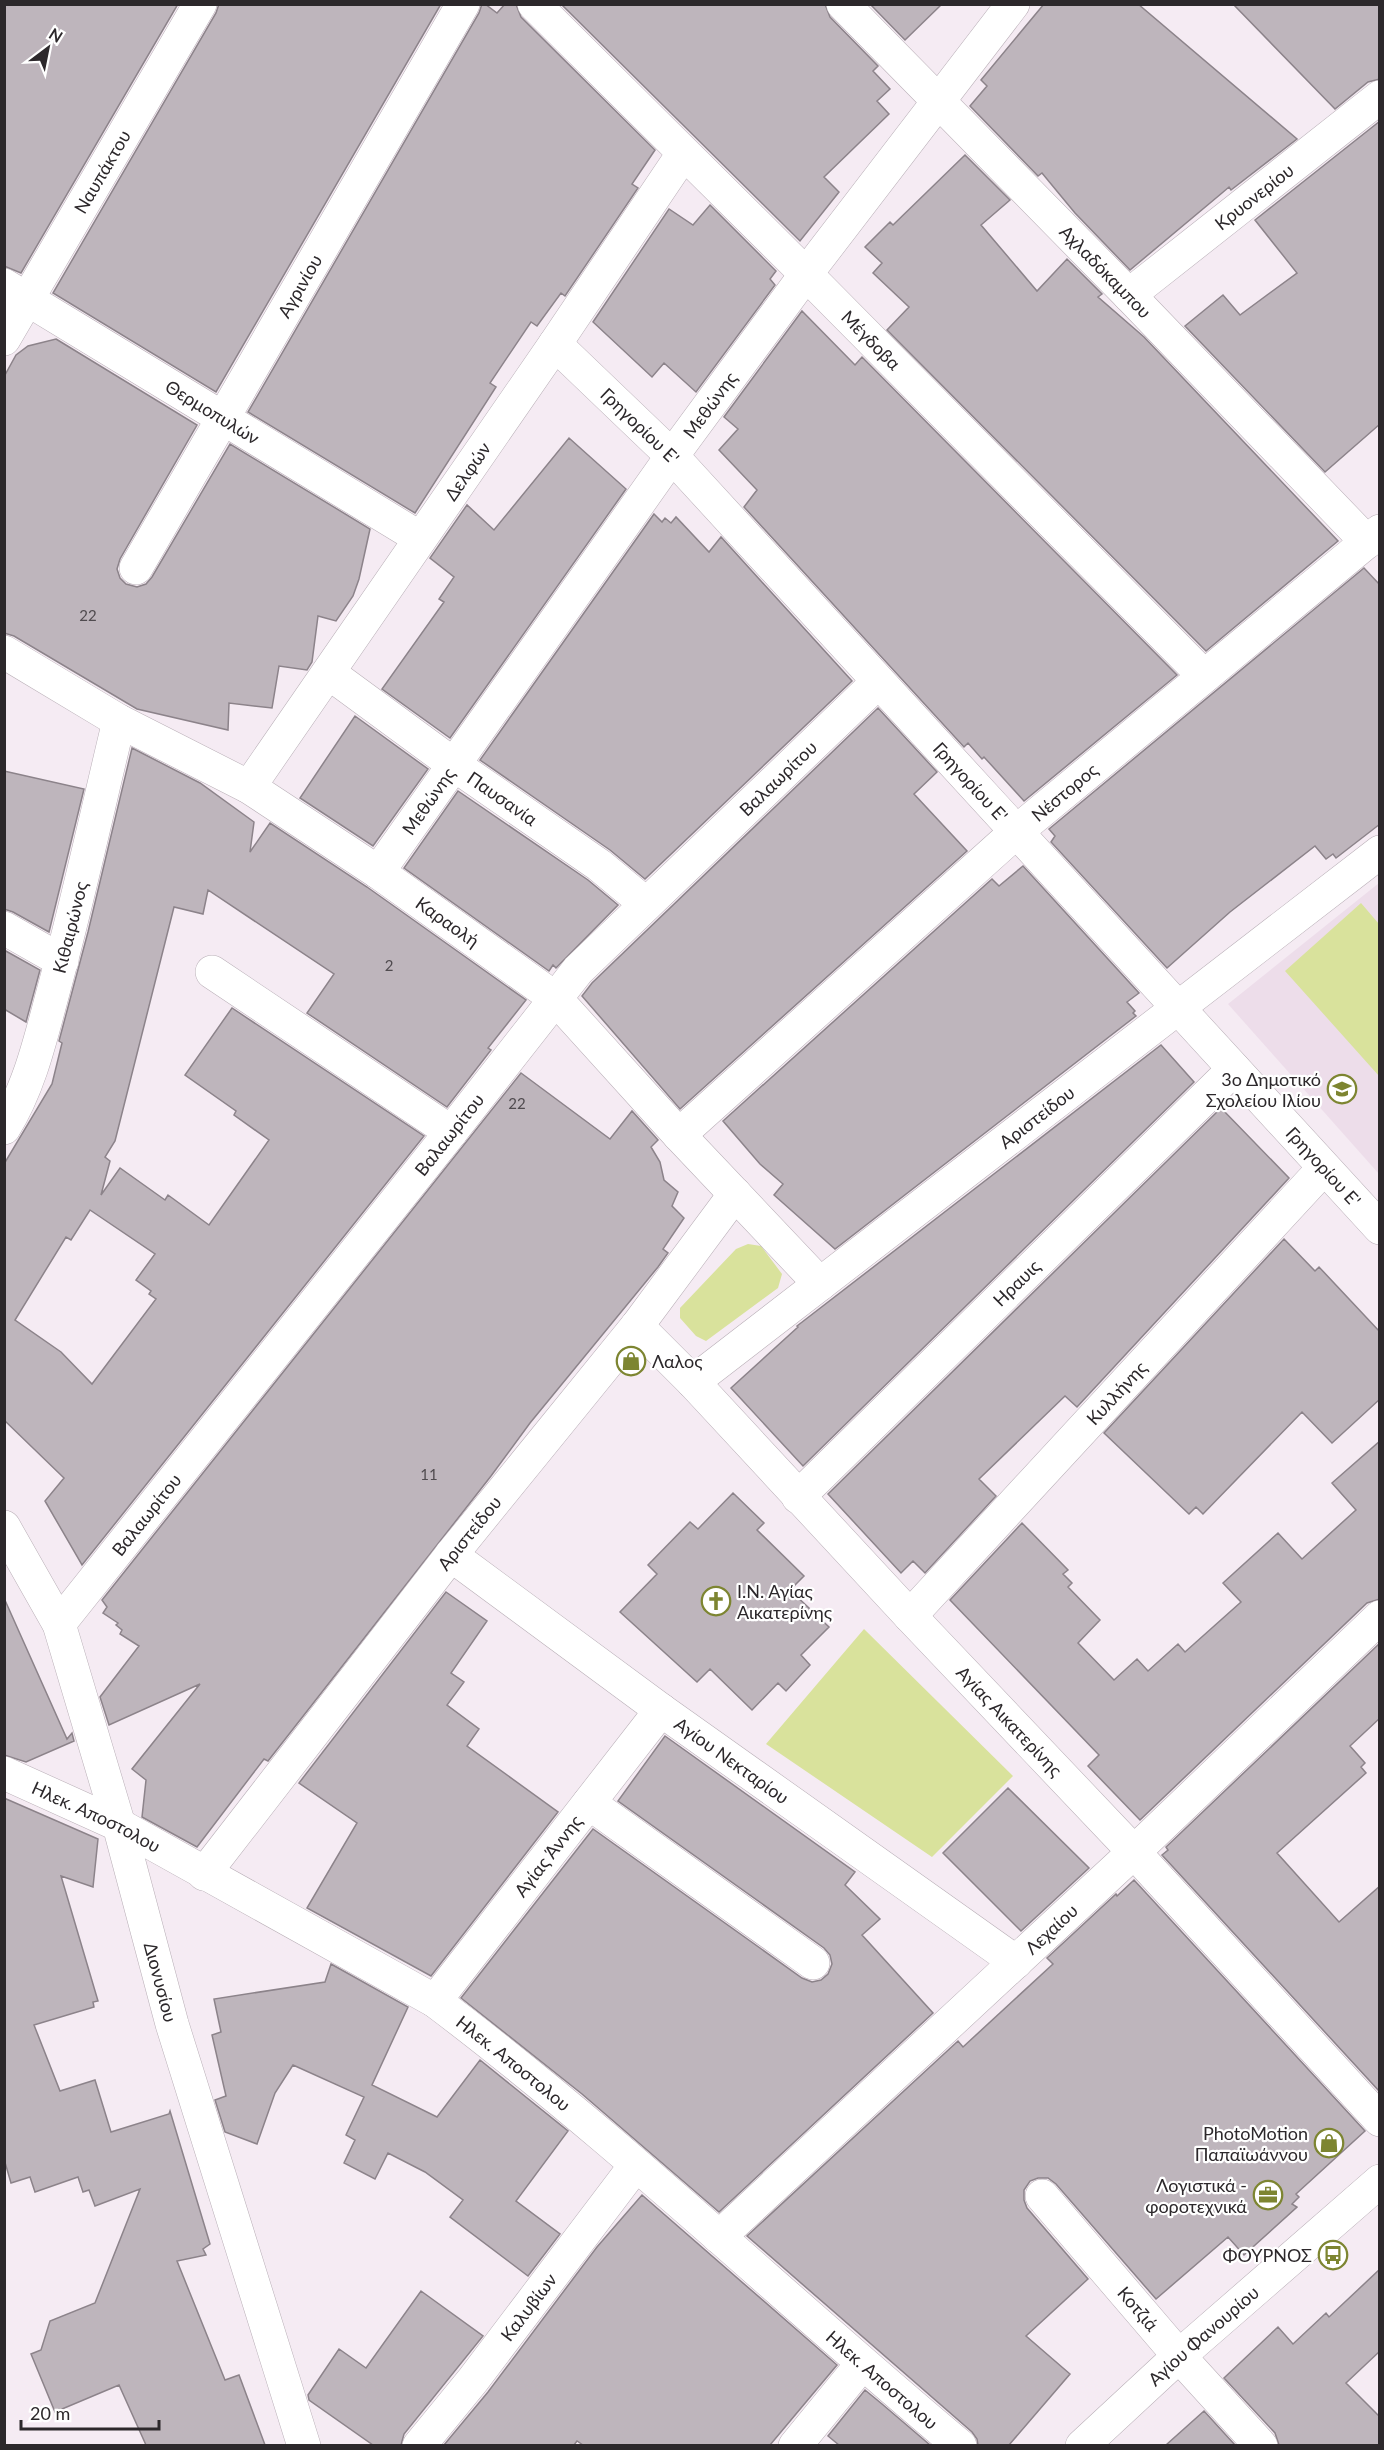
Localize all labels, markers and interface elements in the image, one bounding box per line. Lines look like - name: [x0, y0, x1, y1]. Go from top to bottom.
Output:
- north arrow: [18, 18, 78, 78]
- text: N: [46, 24, 66, 46]
- street label: Ναυπάκτου: [69, 126, 135, 217]
- street label: Κρυονερίου: [1210, 159, 1298, 234]
- street label: Αχλαδόκαμπου: [1056, 220, 1156, 323]
- street label: Αγρινίου: [273, 250, 326, 322]
- street label: Μέγδοβα: [837, 306, 906, 375]
- street label: Μεθώνης: [678, 367, 742, 442]
- street label: Θερμοπυλών: [161, 375, 264, 449]
- street label: Γρηγορίου Ε': [596, 383, 684, 468]
- street label: Δελφών: [439, 438, 495, 504]
- house number: 22: [79, 606, 97, 624]
- street label: Βαλαωρίτου: [735, 736, 821, 820]
- street label: Γρηγορίου Ε': [929, 737, 1013, 826]
- street label: Νέστορος: [1027, 758, 1102, 826]
- street label: Μεθώνης: [397, 763, 460, 839]
- street label: Παυσανία: [463, 766, 542, 830]
- street label: Κιθαιρώνος: [48, 879, 92, 976]
- street label: Καραολή: [412, 892, 484, 952]
- house number: 2: [385, 956, 393, 974]
- place label: 3ο Δημοτικό Σχολείου Ιλίου: [1206, 1068, 1321, 1111]
- school or university icon: 3ο Δημοτικό Σχολείου Ιλίου: [1326, 1073, 1358, 1105]
- street label: Αριστείδου: [995, 1081, 1079, 1153]
- street label: Βαλαωρίτου: [410, 1089, 488, 1180]
- house number: 22: [508, 1094, 526, 1112]
- street label: Γρηγορίου Ε': [1282, 1122, 1366, 1211]
- street label: Ηραυις: [988, 1254, 1045, 1311]
- shop icon: Λαλος: [615, 1345, 647, 1377]
- place label: Λαλος: [652, 1350, 703, 1372]
- street label: Κυλλήνης: [1082, 1356, 1152, 1429]
- house number: 11: [420, 1465, 438, 1483]
- street label: Βαλαωρίτου: [107, 1469, 186, 1560]
- street label: Αριστείδου: [432, 1491, 506, 1574]
- place label: Ι.Ν. Αγίας Αικατερίνης: [737, 1580, 833, 1623]
- church icon: Ι.Ν. Αγίας Αικατερίνης: [700, 1585, 732, 1617]
- street label: Αγίας Αικατερίνης: [952, 1661, 1068, 1781]
- street label: Αγίου Νεκταρίου: [671, 1712, 793, 1808]
- street label: Ηλεκ. Αποστολου: [28, 1776, 164, 1857]
- street label: Αγίας Άννης: [509, 1810, 587, 1901]
- street label: Λεχαίου: [1020, 1899, 1082, 1959]
- street label: Διονυσίου: [140, 1940, 182, 2025]
- street label: Ηλεκ. Αποστολου: [452, 2010, 575, 2115]
- place label: PhotoMotion Παπαϊωάννου: [1195, 2122, 1308, 2165]
- shop icon: PhotoMotion Παπαϊωάννου: [1313, 2127, 1345, 2159]
- place label: Λογιστικά - φοροτεχνικά: [1145, 2174, 1247, 2217]
- office icon: Λογιστικά - φοροτεχνικά: [1252, 2179, 1284, 2211]
- bus stop icon: ΦΟΥΡΝΟΣ: [1317, 2239, 1349, 2271]
- place label: ΦΟΥΡΝΟΣ: [1222, 2244, 1312, 2266]
- street label: Καλυβίων: [496, 2269, 561, 2345]
- street label: Αγίου Φανουρίου: [1143, 2281, 1263, 2390]
- street label: Κοτζιά: [1113, 2282, 1164, 2335]
- street label: Ηλεκ. Αποστολου: [822, 2325, 943, 2434]
- scale bar: [21, 2393, 159, 2431]
- text: 20 m: [30, 2402, 70, 2424]

